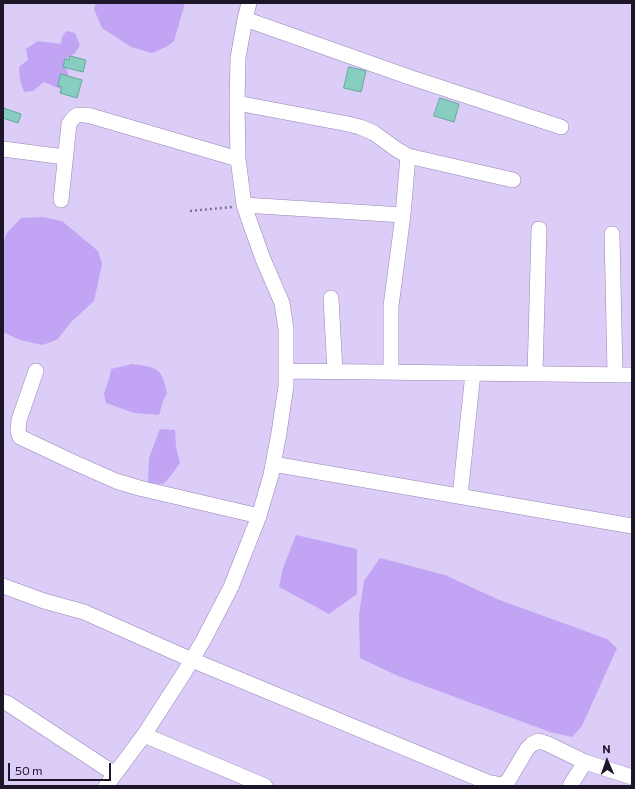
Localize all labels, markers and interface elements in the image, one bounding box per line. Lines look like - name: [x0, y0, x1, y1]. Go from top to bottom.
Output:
- north arrow: [587, 741, 627, 781]
- text: N: [602, 742, 611, 755]
- scale bar: [10, 755, 113, 781]
- text: 50 m: [15, 763, 43, 777]

